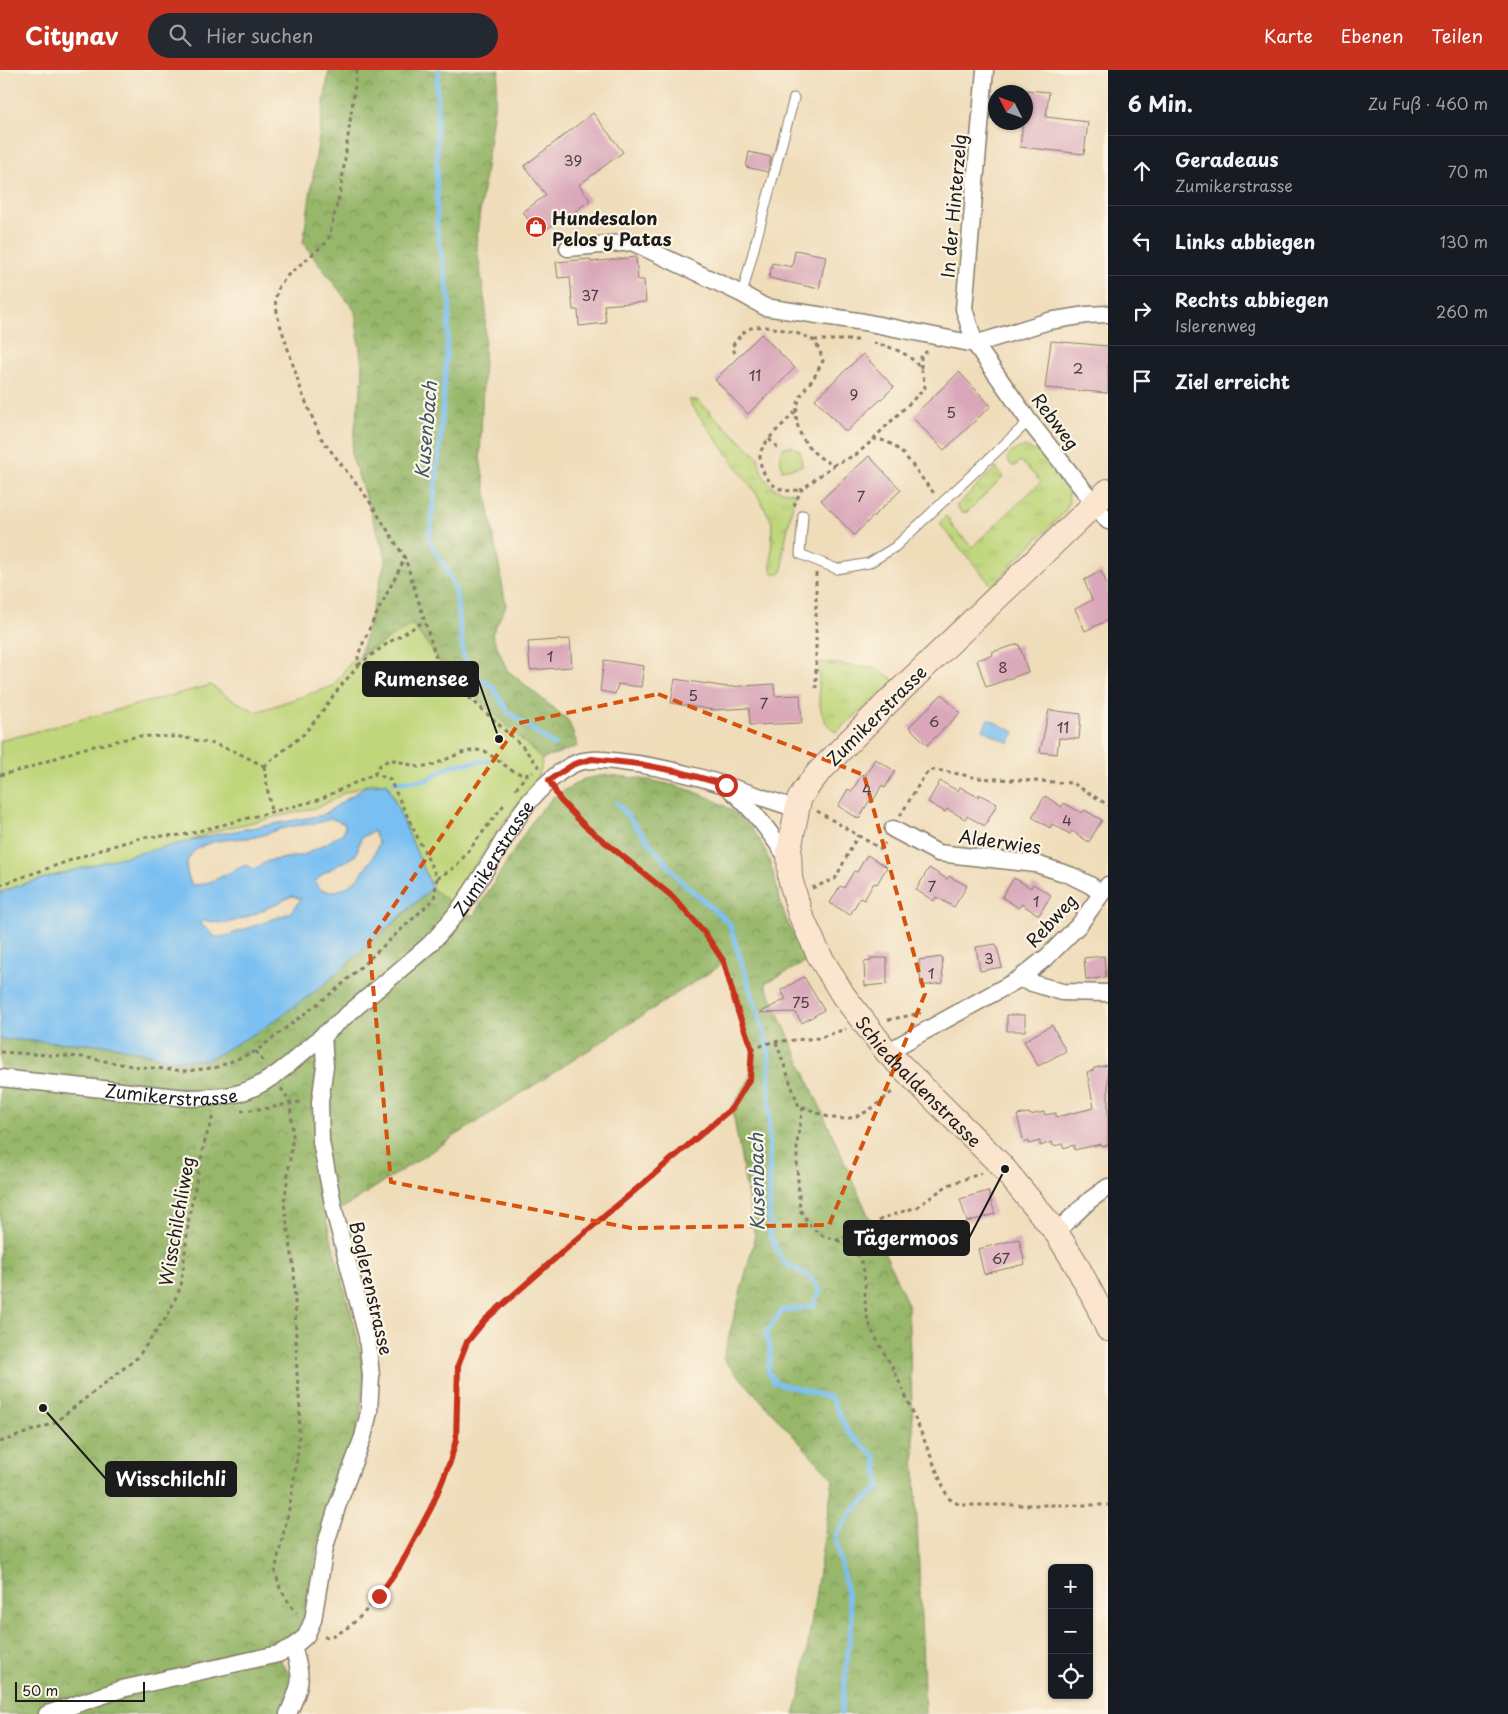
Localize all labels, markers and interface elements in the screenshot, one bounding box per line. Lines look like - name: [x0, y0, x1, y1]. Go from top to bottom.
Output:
- search box: [148, 13, 498, 58]
- text: Citynav: [25, 17, 118, 53]
- icon: search: [166, 21, 194, 49]
- text: Hier suchen: [206, 21, 314, 49]
- text: Karte: [1264, 22, 1313, 49]
- text: Ebenen: [1341, 22, 1404, 49]
- text: Teilen: [1432, 22, 1483, 49]
- north arrow: [988, 85, 1033, 130]
- text: 6 Min.: [1128, 87, 1193, 119]
- text: Zu Fuß · 460 m: [1368, 91, 1488, 115]
- street label: In der Hinterzelg: [933, 133, 973, 279]
- text: Geradeaus: [1175, 145, 1279, 173]
- house number: 39: [564, 148, 582, 171]
- icon: ahead: [1128, 157, 1156, 185]
- text: 70 m: [1448, 159, 1488, 183]
- text: Zumikerstrasse: [1175, 173, 1293, 197]
- place label: Hundesalon Pelos y Patas: [552, 204, 672, 252]
- shop icon: Hundesalon Pelos y Patas: [524, 215, 548, 239]
- icon: left: [1128, 227, 1156, 255]
- text: Links abbiegen: [1175, 227, 1315, 255]
- text: 130 m: [1440, 229, 1488, 253]
- house number: 37: [581, 283, 599, 306]
- text: Rechts abbiegen: [1175, 285, 1329, 313]
- icon: right: [1128, 297, 1156, 325]
- text: 260 m: [1436, 299, 1488, 323]
- text: Islerenweg: [1175, 313, 1256, 337]
- house number: 2: [1073, 356, 1083, 379]
- house number: 11: [749, 363, 761, 386]
- icon: arrive: [1128, 367, 1156, 395]
- text: Ziel erreicht: [1175, 367, 1290, 395]
- water label: Kusenbach: [407, 379, 443, 480]
- house number: 9: [850, 382, 858, 405]
- street label: Rebweg: [1026, 387, 1086, 455]
- house number: 5: [946, 400, 956, 423]
- house number: 7: [857, 484, 866, 507]
- house number: 1: [547, 644, 553, 667]
- house number: 8: [998, 655, 1008, 678]
- street label: Zumikerstrasse: [820, 659, 932, 771]
- callout: Rumensee: [363, 662, 478, 696]
- text: Rumensee: [374, 664, 469, 692]
- house number: 5: [688, 683, 698, 706]
- house number: 7: [760, 691, 769, 714]
- house number: 6: [929, 709, 939, 732]
- house number: 11: [1057, 715, 1069, 738]
- route start: [715, 774, 738, 797]
- house number: 4: [862, 777, 872, 800]
- street label: Zumikerstrasse: [446, 794, 539, 921]
- house number: 4: [1062, 808, 1072, 831]
- street label: Alderwies: [957, 822, 1043, 860]
- house number: 7: [928, 874, 937, 897]
- street label: Rebweg: [1019, 887, 1083, 953]
- house number: 1: [1033, 889, 1039, 912]
- house number: 3: [984, 946, 994, 969]
- house number: 1: [928, 961, 934, 984]
- house number: 75: [792, 990, 810, 1013]
- street label: Schiedhaldenstrasse: [850, 1010, 988, 1153]
- street label: Zumikerstrasse: [104, 1076, 240, 1112]
- water label: Kusenbach: [741, 1132, 771, 1231]
- street label: Wisschilchliweg: [151, 1154, 201, 1288]
- street label: Boglerenstrasse: [343, 1218, 401, 1358]
- callout: Tägermoos: [844, 1221, 969, 1255]
- text: Tägermoos: [854, 1223, 958, 1251]
- house number: 67: [992, 1246, 1011, 1269]
- callout: Wisschilchli: [106, 1462, 236, 1496]
- text: Wisschilchli: [116, 1464, 226, 1492]
- map controls: [1048, 1564, 1093, 1699]
- button: +: [1048, 1564, 1093, 1609]
- route end: [368, 1585, 391, 1608]
- button: −: [1048, 1609, 1093, 1654]
- button: locate: [1048, 1654, 1093, 1699]
- scale bar: [15, 1679, 145, 1702]
- text: 50 m: [22, 1680, 58, 1701]

